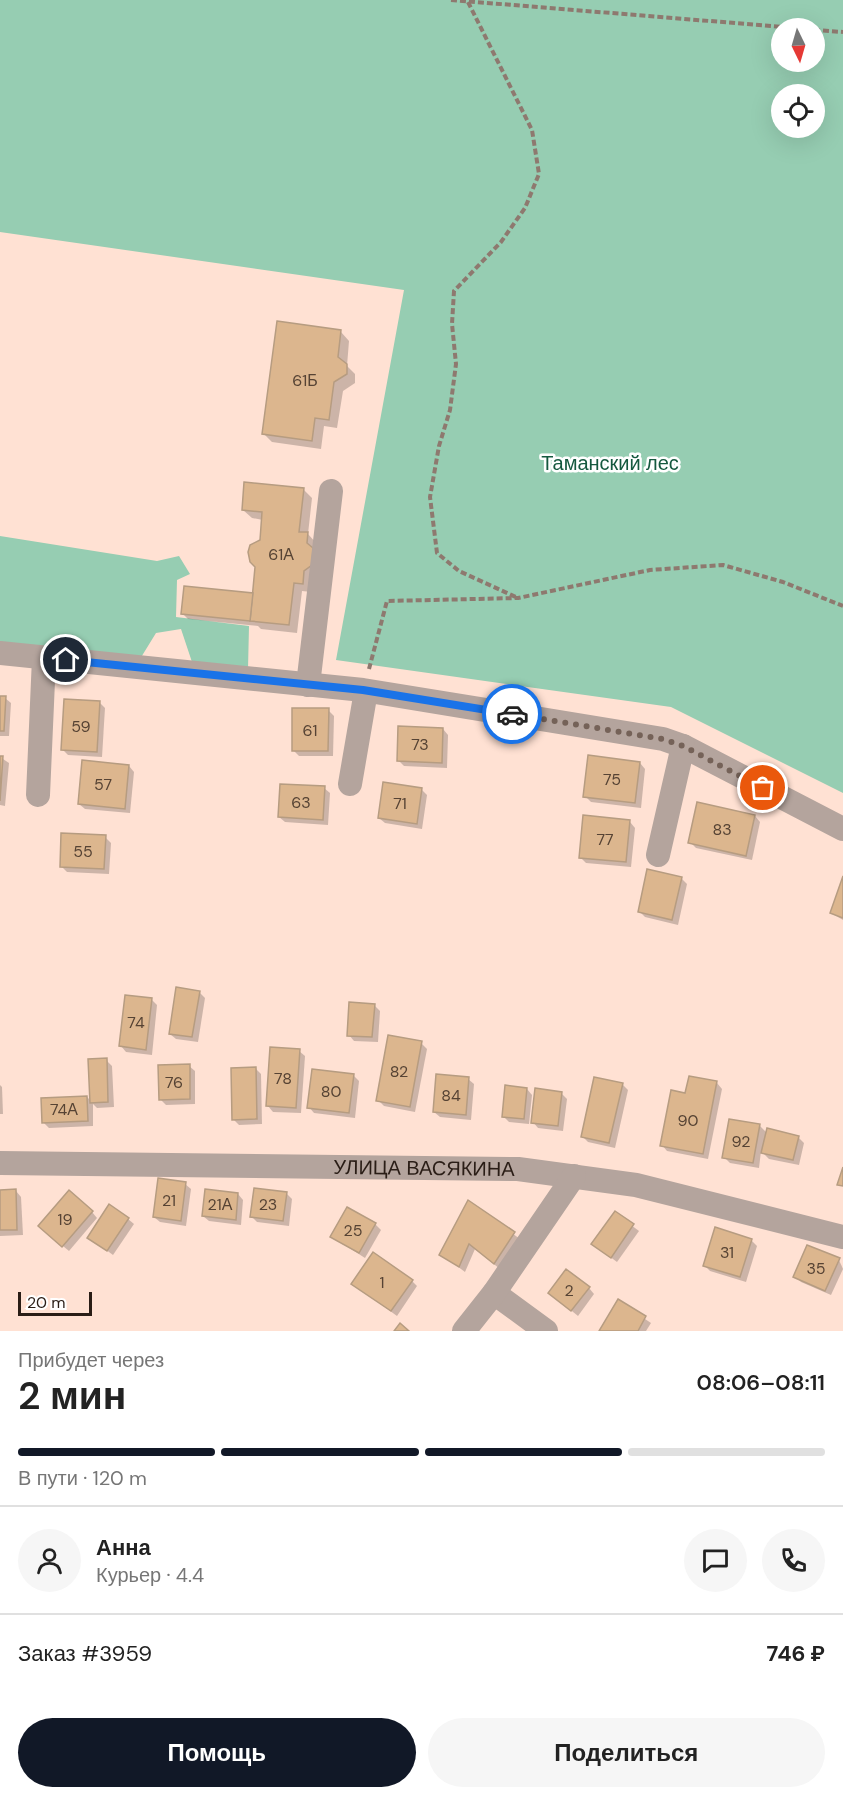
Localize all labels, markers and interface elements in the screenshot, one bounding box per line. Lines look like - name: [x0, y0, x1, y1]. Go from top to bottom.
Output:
- north arrow: [771, 18, 825, 72]
- map controls: [771, 18, 825, 138]
- button: locate: [771, 84, 825, 138]
- house number: 61Б: [292, 370, 318, 391]
- park label: Таманский лес: [541, 450, 679, 476]
- house number: 61А: [268, 544, 294, 565]
- pin: [40, 634, 91, 685]
- icon: home: [49, 643, 82, 676]
- courier: [482, 684, 542, 744]
- icon: car: [496, 698, 529, 731]
- house number: 59: [71, 716, 91, 737]
- house number: 61: [302, 720, 318, 741]
- house number: 73: [411, 734, 429, 755]
- pin: [737, 762, 788, 813]
- house number: 75: [603, 769, 621, 790]
- icon: bag: [746, 771, 779, 804]
- house number: 57: [94, 774, 112, 795]
- house number: 63: [291, 792, 311, 813]
- house number: 71: [393, 793, 407, 814]
- house number: 83: [712, 819, 732, 840]
- house number: 77: [596, 829, 614, 850]
- house number: 55: [73, 841, 93, 862]
- house number: 74: [127, 1012, 145, 1033]
- house number: 82: [390, 1061, 408, 1082]
- house number: 78: [274, 1068, 292, 1089]
- house number: 76: [165, 1072, 183, 1093]
- house number: 80: [321, 1081, 341, 1102]
- house number: 84: [441, 1085, 461, 1106]
- house number: 74А: [50, 1099, 78, 1120]
- house number: 90: [678, 1110, 699, 1131]
- house number: 92: [732, 1131, 751, 1152]
- street label: УЛИЦА ВАСЯКИНА: [333, 1154, 515, 1182]
- house number: 21: [162, 1190, 176, 1211]
- house number: 21А: [208, 1194, 233, 1215]
- house number: 23: [259, 1194, 277, 1215]
- house number: 19: [57, 1209, 73, 1230]
- house number: 25: [344, 1220, 362, 1241]
- house number: 31: [720, 1242, 734, 1263]
- house number: 35: [806, 1258, 826, 1279]
- house number: 1: [380, 1272, 385, 1293]
- house number: 2: [564, 1280, 574, 1301]
- scale bar: [18, 1289, 92, 1316]
- text: 20 m: [27, 1292, 66, 1313]
- text: Прибудет через: [18, 1347, 164, 1373]
- text: 08:06–08:11: [697, 1368, 825, 1397]
- text: 2 мин: [18, 1370, 126, 1421]
- text: В пути · 120 m: [18, 1465, 147, 1491]
- button: person: [18, 1529, 81, 1592]
- button: chat: [684, 1529, 747, 1592]
- button: phone: [762, 1529, 825, 1592]
- text: Анна: [96, 1533, 151, 1562]
- text: Курьер · 4.4: [96, 1562, 204, 1588]
- text: Заказ #3959: [18, 1639, 152, 1668]
- text: 746 ₽: [767, 1639, 825, 1668]
- button: Помощь: [18, 1718, 416, 1787]
- button: Поделиться: [428, 1718, 825, 1787]

